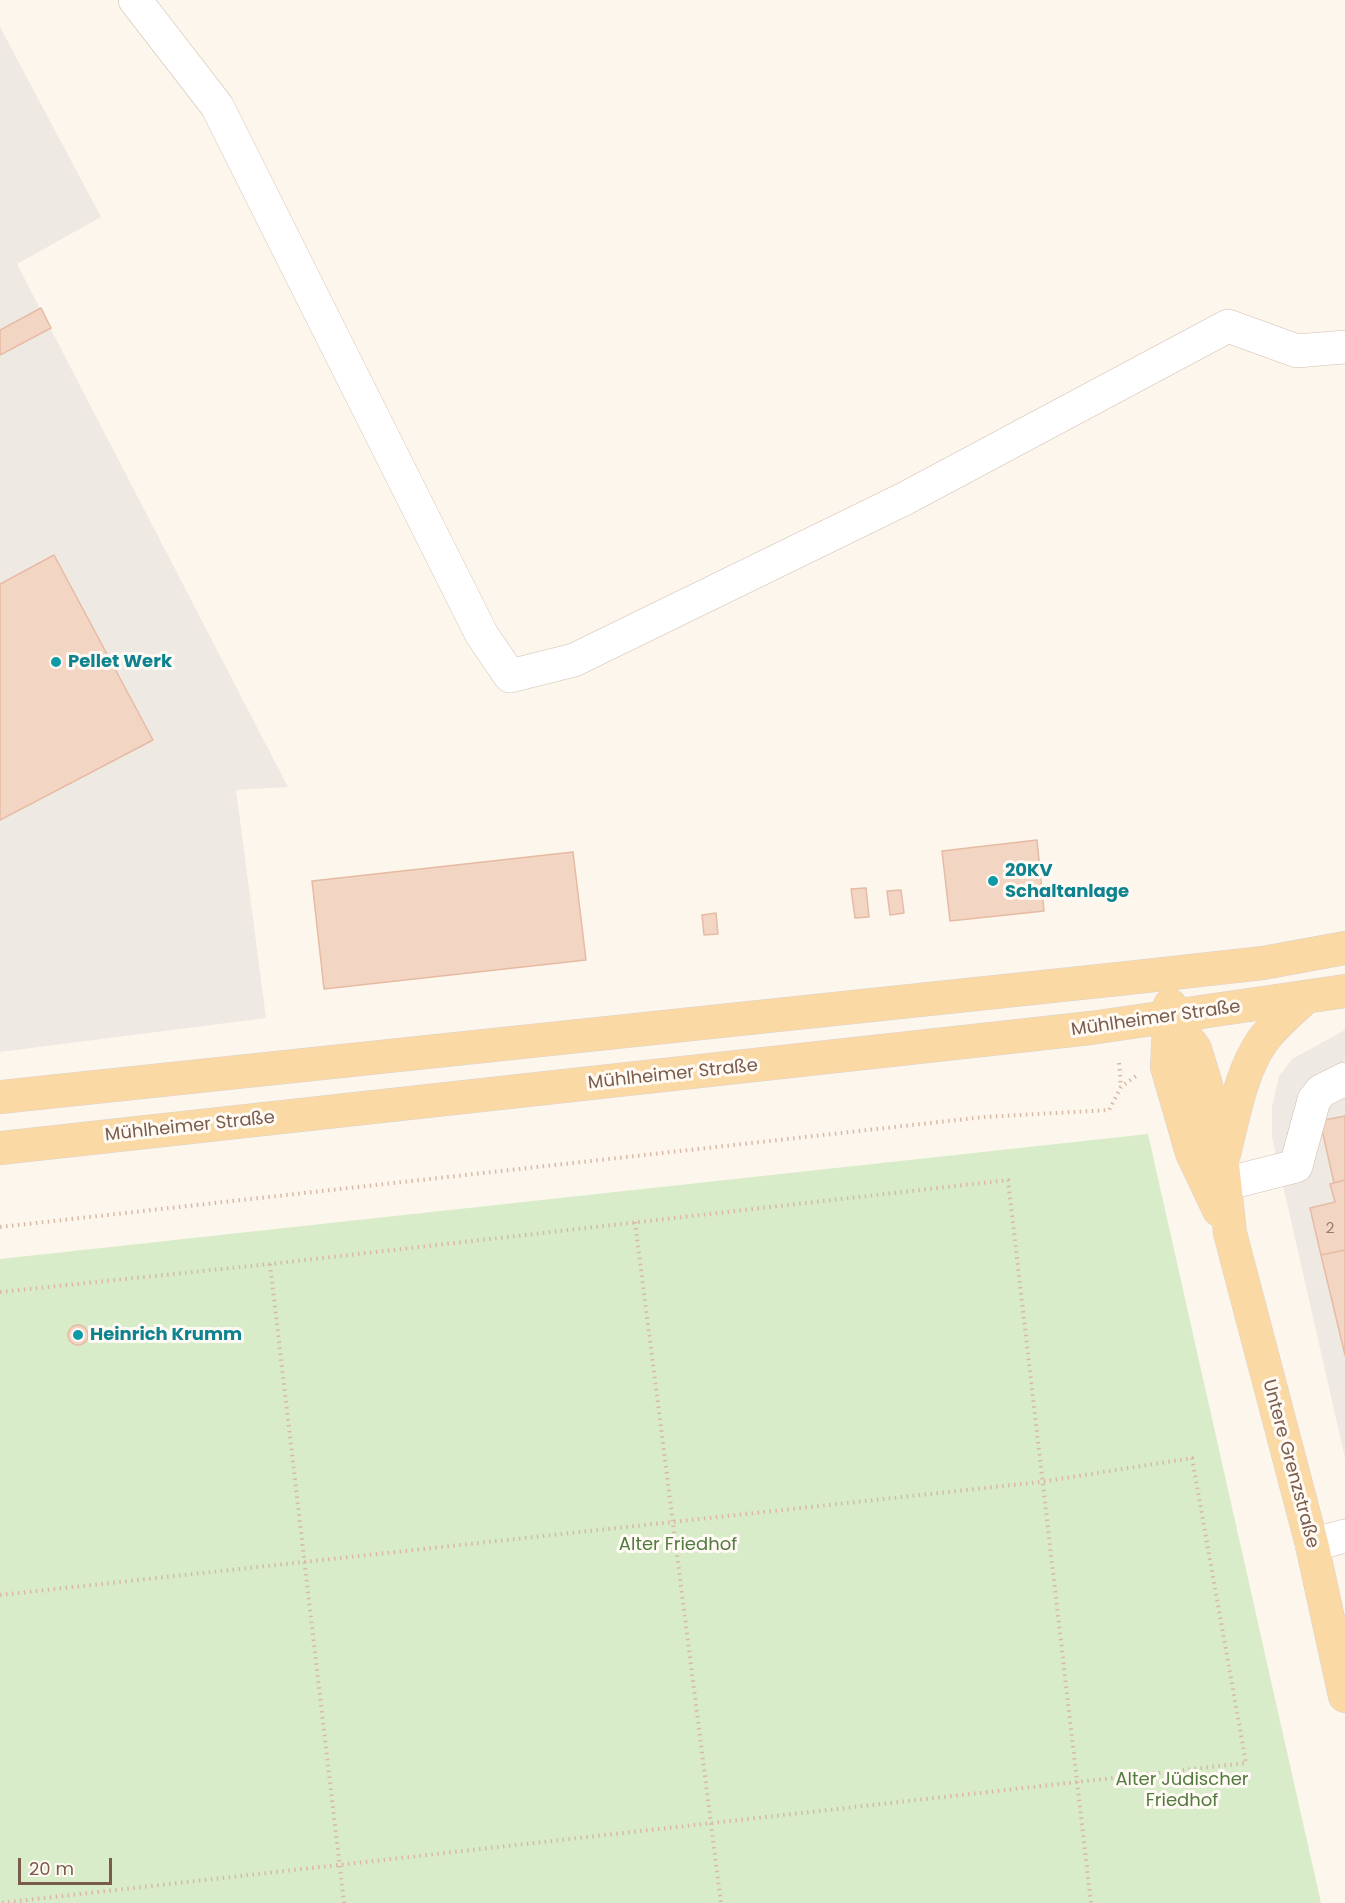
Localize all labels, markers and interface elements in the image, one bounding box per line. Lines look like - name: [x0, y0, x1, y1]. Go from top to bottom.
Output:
- place label: Pellet Werk: [68, 651, 172, 673]
- marker: Pellet Werk: [49, 655, 63, 669]
- place label: 20KV Schaltanlage: [1005, 860, 1129, 902]
- marker: 20KV Schaltanlage: [986, 874, 1000, 888]
- street label: Mühlheimer Straße: [1070, 996, 1242, 1042]
- street label: Mühlheimer Straße: [587, 1055, 759, 1095]
- street label: Mühlheimer Straße: [104, 1107, 276, 1147]
- house number: 2: [1326, 1220, 1334, 1238]
- place label: Heinrich Krumm: [90, 1324, 242, 1346]
- marker: Heinrich Krumm: [71, 1328, 85, 1342]
- street label: Untere Grenzstraße: [1257, 1377, 1323, 1551]
- park label: Alter Friedhof: [619, 1534, 737, 1556]
- park label: Alter Jüdischer Friedhof: [1115, 1769, 1249, 1812]
- scale bar: [21, 1846, 116, 1884]
- text: 20 m: [29, 1856, 74, 1881]

